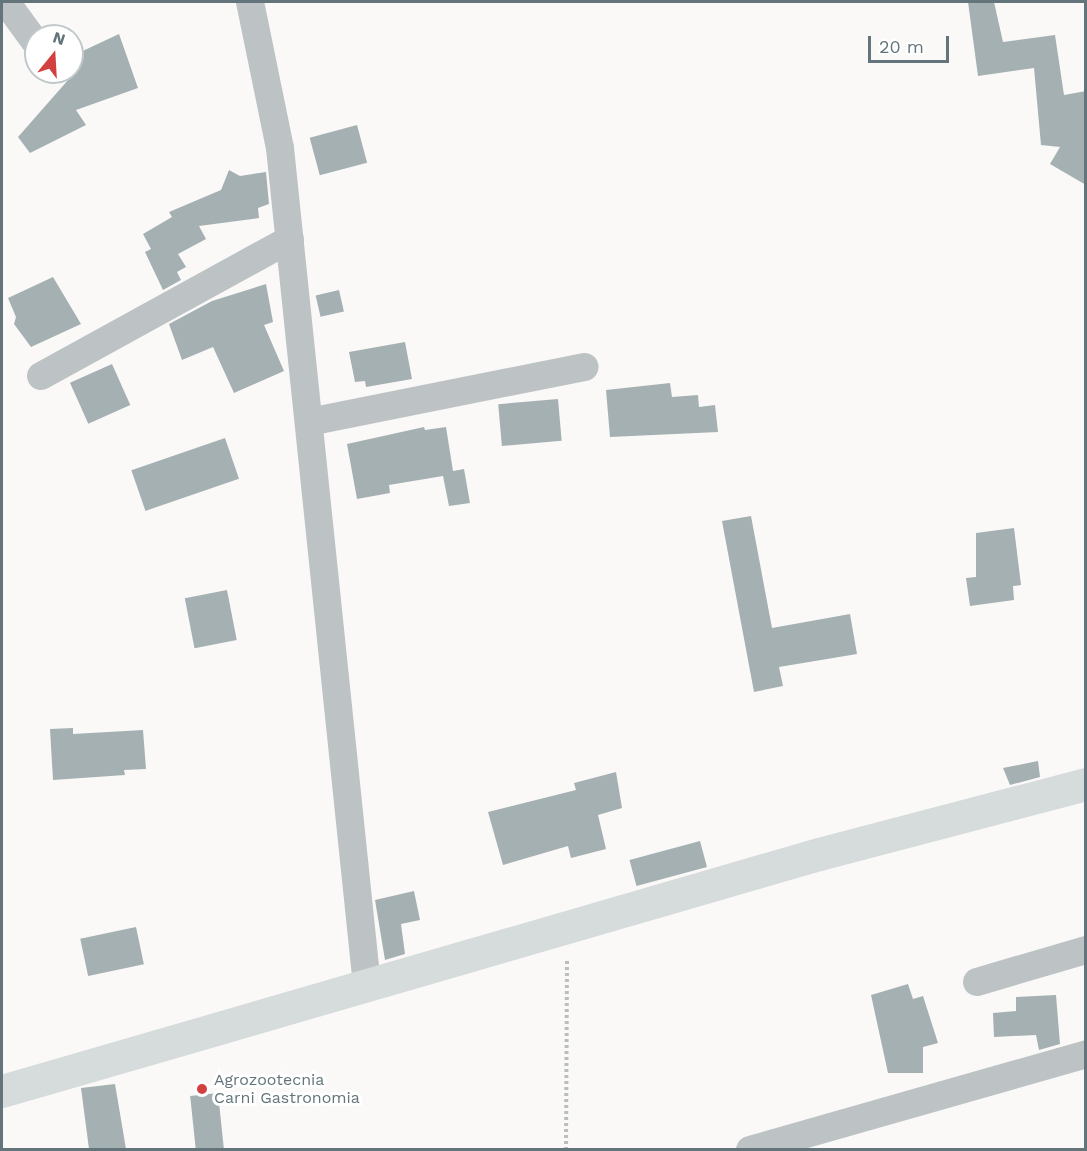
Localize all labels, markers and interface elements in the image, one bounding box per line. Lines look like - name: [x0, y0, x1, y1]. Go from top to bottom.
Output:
- north arrow: [24, 24, 84, 84]
- scale bar: [871, 24, 952, 62]
- text: N: [51, 27, 68, 49]
- text: 20 m: [879, 36, 924, 57]
- place label: Agrozootecnia Carni Gastronomia: [214, 1070, 360, 1108]
- marker: Agrozootecnia Carni Gastronomia: [195, 1082, 209, 1096]

